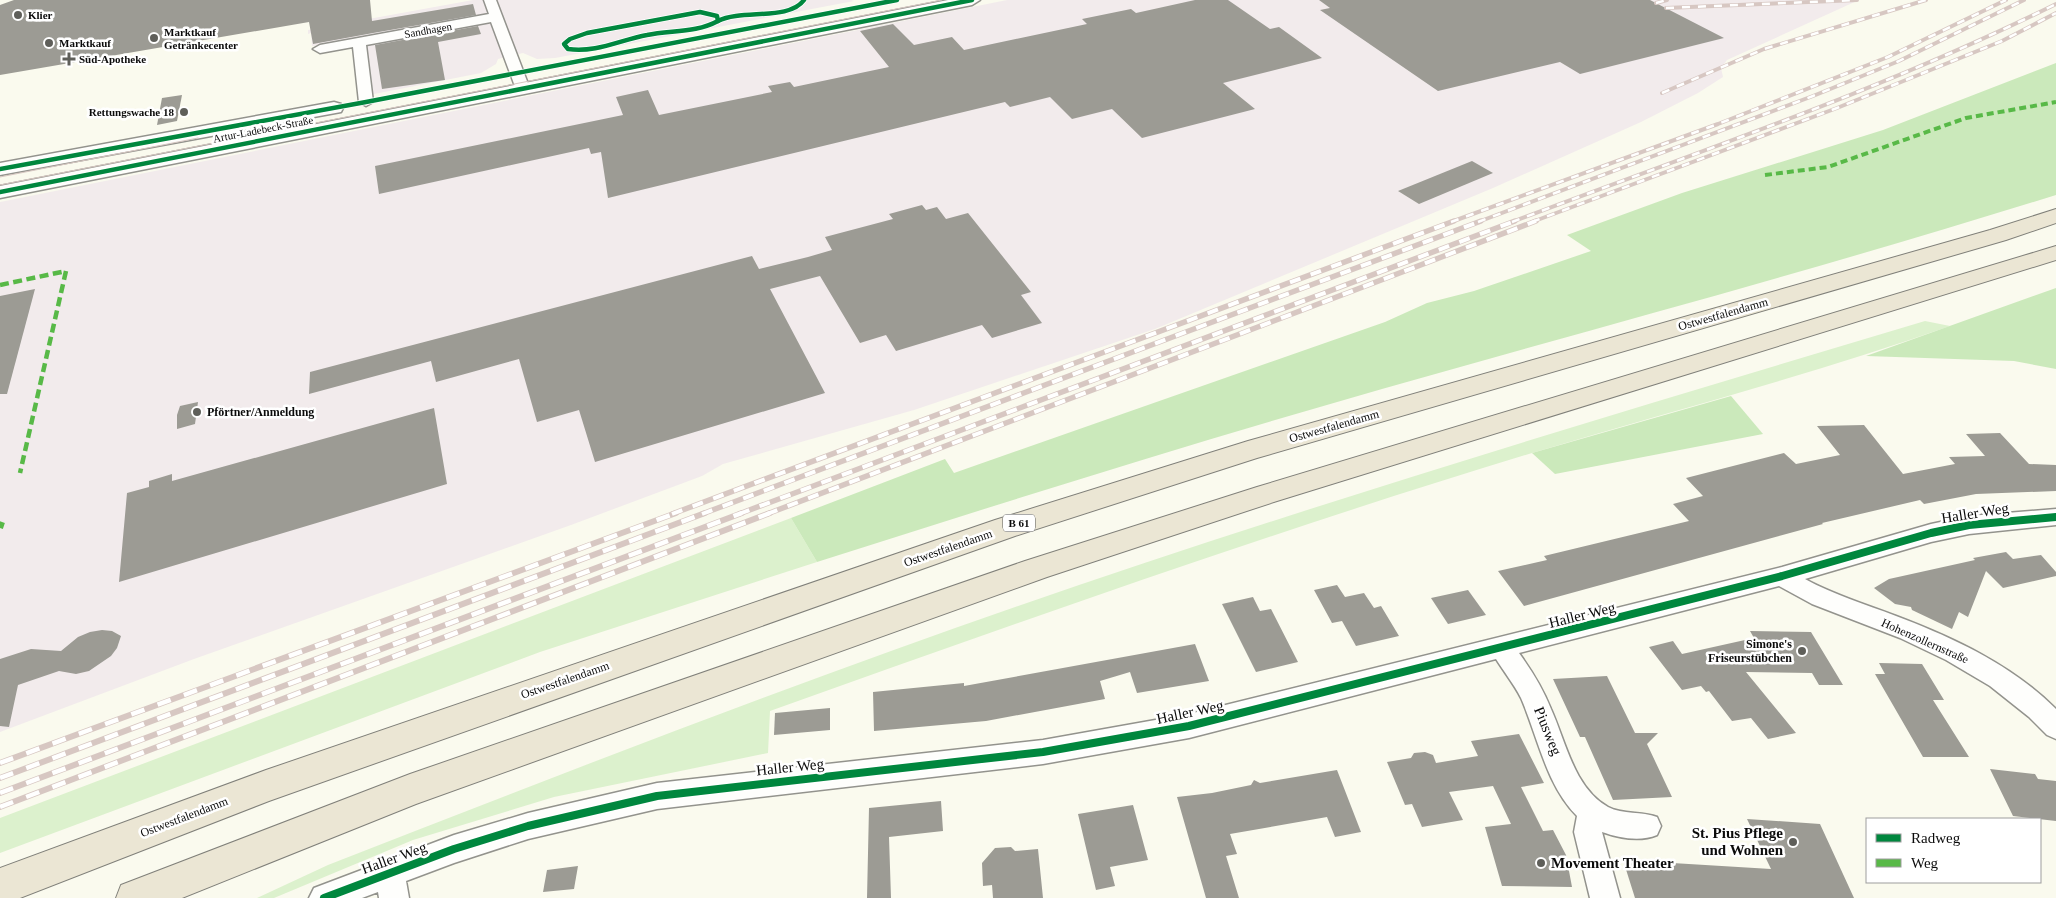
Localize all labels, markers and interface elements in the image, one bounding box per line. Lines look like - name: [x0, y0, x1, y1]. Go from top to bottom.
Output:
- marker: Klier: [12, 9, 24, 21]
- place label: Klier: [28, 9, 53, 21]
- street label: Sandhagen: [403, 20, 453, 40]
- place label: Marktkauf Getränkecenter: [164, 26, 238, 51]
- marker: Marktkauf Getränkecenter: [148, 32, 160, 44]
- marker: Marktkauf: [43, 37, 55, 49]
- place label: Marktkauf: [59, 37, 111, 49]
- marker: Süd-Apotheke: [63, 53, 75, 65]
- place label: Süd-Apotheke: [79, 53, 146, 65]
- place label: Rettungswache 18: [89, 106, 174, 118]
- marker: Rettungswache 18: [178, 106, 190, 118]
- street label: Artur-Ladebeck-Straße: [212, 113, 314, 145]
- street label: Ostwestfalendamm: [1677, 294, 1770, 333]
- place label: Pförtner/Anmeldung: [207, 405, 314, 419]
- marker: Pförtner/Anmeldung: [191, 406, 203, 418]
- street label: Ostwestfalendamm: [1288, 406, 1381, 445]
- street label: Haller Weg: [1940, 500, 2010, 526]
- road number: B 61: [1003, 514, 1035, 532]
- street label: Ostwestfalendamm: [902, 526, 995, 570]
- street label: Haller Weg: [1547, 599, 1617, 631]
- street label: Hohenzollernstraße: [1879, 615, 1971, 667]
- place label: Simone's Friseurstübchen: [1708, 637, 1792, 665]
- marker: Simone's Friseurstübchen: [1796, 645, 1808, 657]
- street label: Ostwestfalendamm: [519, 658, 612, 702]
- street label: Haller Weg: [1155, 697, 1225, 727]
- street label: Piusweg: [1531, 704, 1565, 758]
- street label: Haller Weg: [755, 755, 825, 779]
- street label: Ostwestfalendamm: [138, 794, 230, 840]
- legend: [1866, 818, 2041, 883]
- place label: St. Pius Pflege und Wohnen: [1692, 825, 1784, 858]
- text: Radweg: [1911, 830, 1961, 846]
- marker: St. Pius Pflege und Wohnen: [1787, 836, 1799, 848]
- street label: Haller Weg: [359, 839, 429, 877]
- place label: Movement Theater: [1551, 855, 1674, 871]
- text: Weg: [1911, 855, 1939, 871]
- marker: Movement Theater: [1535, 857, 1547, 869]

